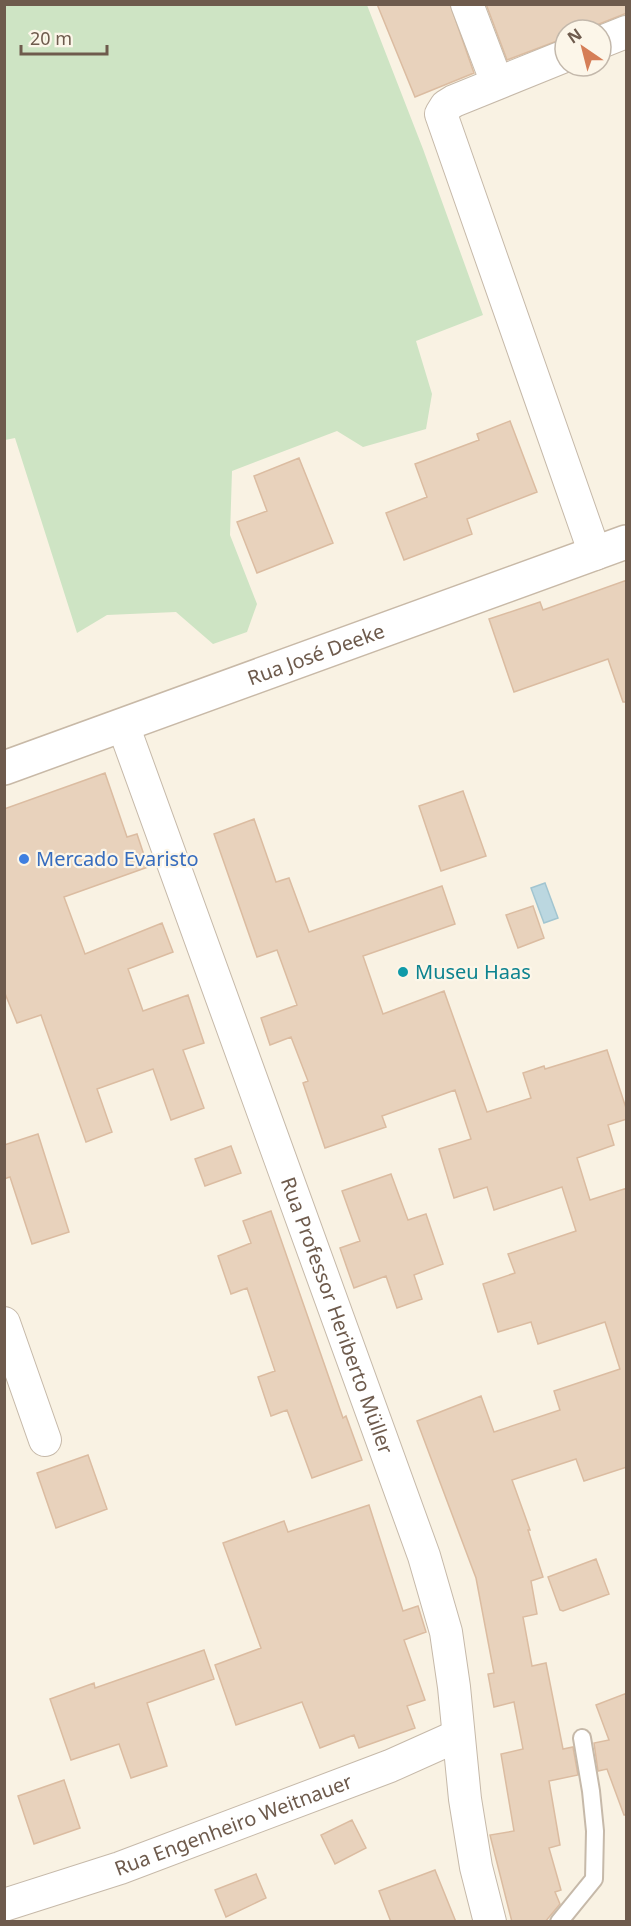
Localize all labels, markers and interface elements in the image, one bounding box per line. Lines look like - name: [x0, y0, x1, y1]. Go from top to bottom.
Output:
- scale bar: [21, 18, 106, 56]
- north arrow: [553, 18, 613, 78]
- text: N: [563, 23, 586, 48]
- text: 20 m: [30, 26, 72, 50]
- street label: Rua José Deeke: [244, 617, 388, 691]
- place label: Mercado Evaristo: [36, 845, 199, 872]
- marker: Mercado Evaristo: [17, 852, 31, 866]
- place label: Museu Haas: [415, 958, 531, 985]
- marker: Museu Haas: [396, 965, 410, 979]
- street label: Rua Professor Heriberto Müller: [275, 1173, 400, 1457]
- street label: Rua Engenheiro Weitnauer: [111, 1767, 356, 1882]

